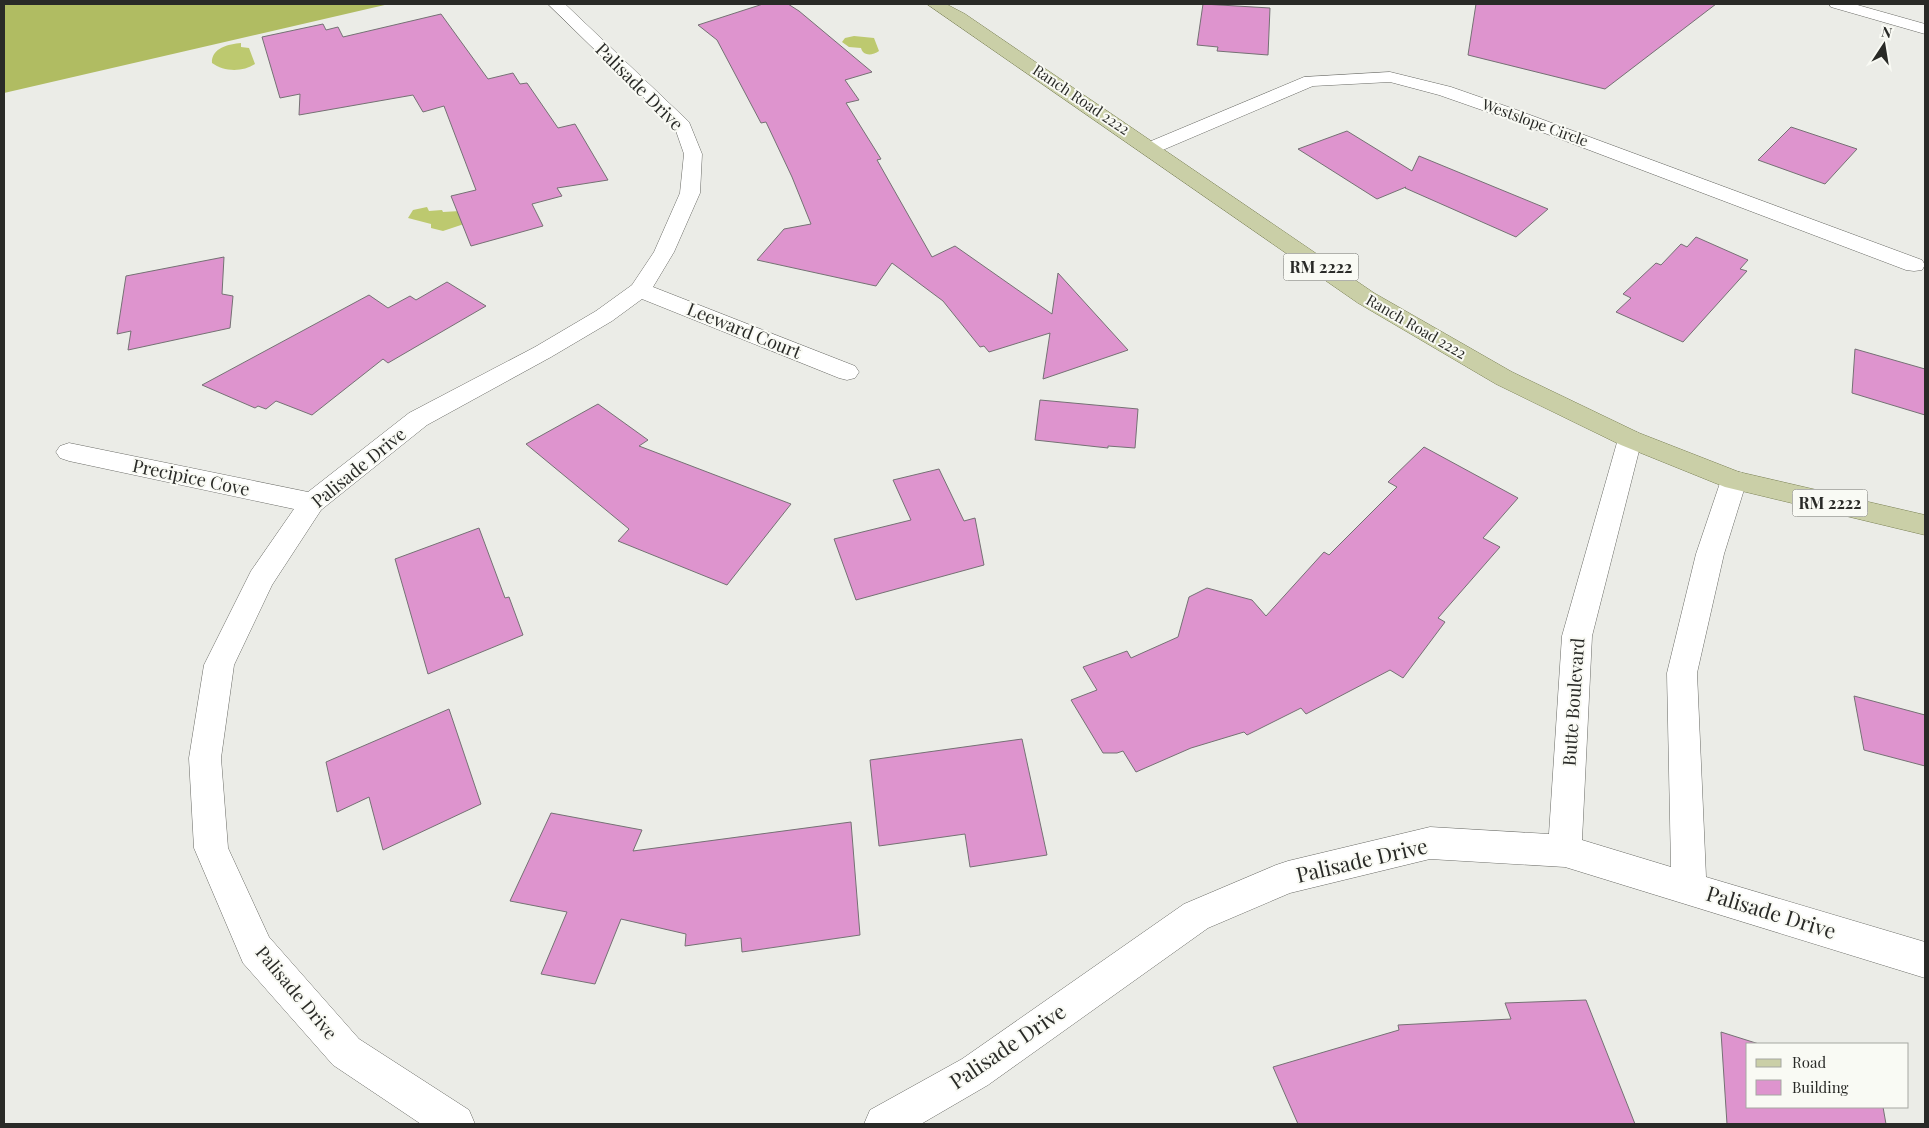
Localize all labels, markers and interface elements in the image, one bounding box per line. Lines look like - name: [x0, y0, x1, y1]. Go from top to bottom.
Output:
- north arrow: [1859, 20, 1909, 70]
- text: N: [1880, 21, 1894, 42]
- street label: Palisade Drive: [591, 37, 689, 135]
- street label: Ranch Road 2222: [1029, 59, 1134, 139]
- street label: Westslope Circle: [1479, 93, 1591, 151]
- road number: RM 2222: [1284, 253, 1358, 280]
- street label: Ranch Road 2222: [1363, 289, 1470, 363]
- street label: Leeward Court: [684, 296, 806, 364]
- street label: Palisade Drive: [306, 422, 411, 513]
- street label: Precipice Cove: [130, 453, 252, 501]
- road number: RM 2222: [1792, 489, 1868, 516]
- street label: Butte Boulevard: [1557, 636, 1589, 767]
- street label: Palisade Drive: [1293, 830, 1430, 888]
- street label: Palisade Drive: [1703, 878, 1840, 944]
- street label: Palisade Drive: [251, 941, 343, 1044]
- street label: Palisade Drive: [943, 996, 1070, 1094]
- legend: [1746, 1043, 1909, 1108]
- text: Road: [1792, 1052, 1826, 1072]
- text: Building: [1792, 1077, 1849, 1097]

